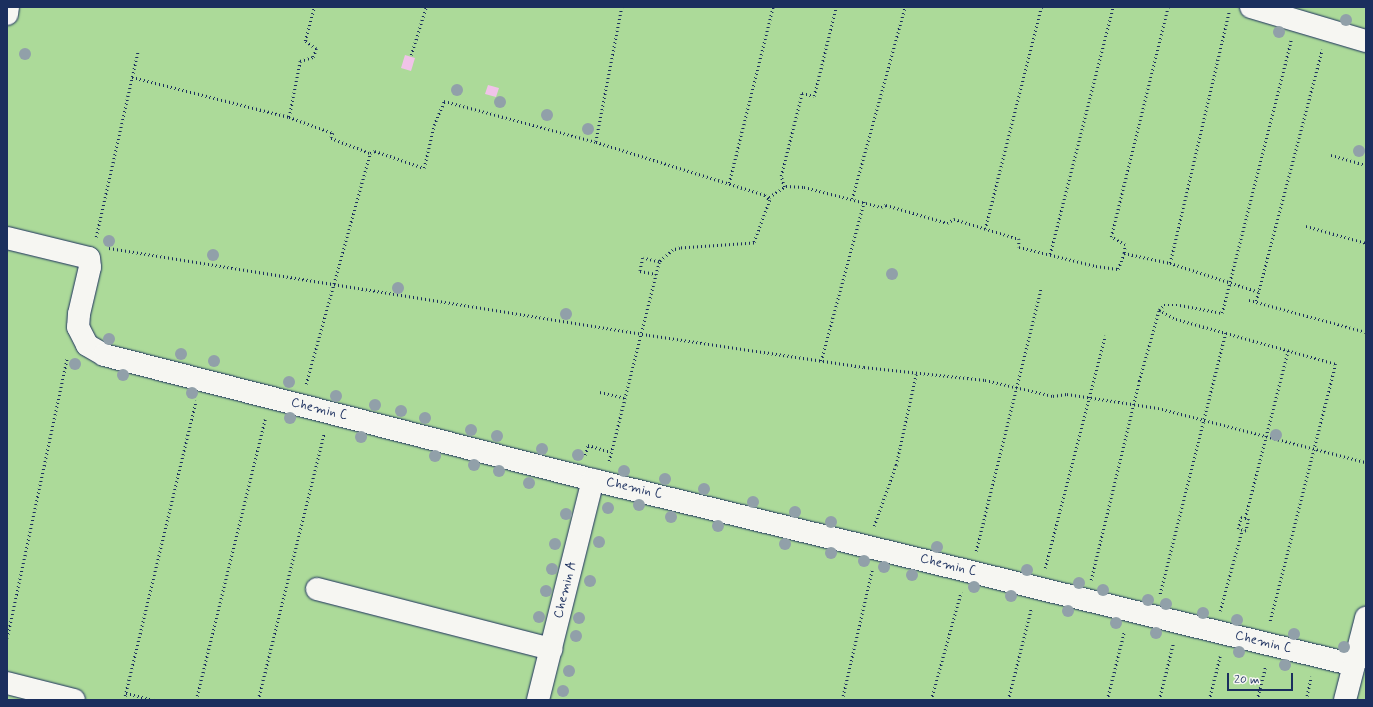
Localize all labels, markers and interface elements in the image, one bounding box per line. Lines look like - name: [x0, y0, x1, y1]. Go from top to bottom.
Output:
- street label: Chemin C: [289, 395, 349, 425]
- street label: Chemin C: [604, 475, 664, 503]
- street label: Chemin C: [918, 551, 978, 581]
- street label: Chemin A: [551, 560, 581, 620]
- street label: Chemin C: [1233, 628, 1293, 658]
- scale bar: [1229, 665, 1295, 691]
- text: 20 m: [1234, 672, 1260, 688]

